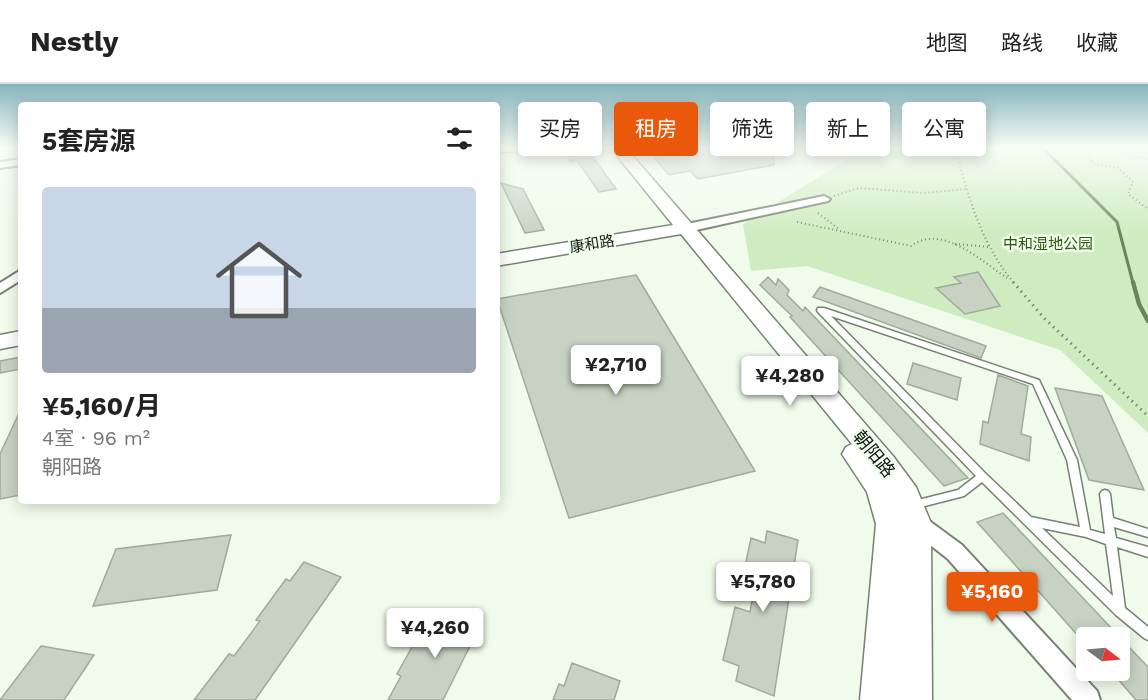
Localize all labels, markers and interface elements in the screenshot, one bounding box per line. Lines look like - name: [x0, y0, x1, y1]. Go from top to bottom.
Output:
- text: Nestly: [30, 25, 119, 58]
- text: 地图: [926, 30, 968, 55]
- text: 路线: [1001, 30, 1043, 55]
- text: 收藏: [1076, 30, 1118, 55]
- chip: 买房: [518, 102, 602, 156]
- chip: 租房: [614, 102, 698, 156]
- chip: 筛选: [710, 102, 794, 156]
- chip: 新上: [806, 102, 890, 156]
- chip: 公寓: [902, 102, 986, 156]
- icon: filters: [443, 122, 476, 155]
- text: 5套房源: [42, 126, 135, 156]
- icon: home: [205, 226, 313, 334]
- street label: 康和路: [568, 232, 616, 256]
- park label: 中和湿地公园: [1003, 235, 1093, 253]
- pin: ¥2,710: [567, 345, 665, 396]
- text: ¥2,710: [585, 352, 647, 376]
- pin: ¥4,280: [741, 356, 839, 407]
- text: ¥4,280: [755, 363, 825, 387]
- text: ¥5,160/月: [42, 391, 161, 421]
- text: 4室 · 96 m²: [42, 426, 150, 450]
- street label: 朝阳路: [849, 426, 900, 481]
- text: 朝阳路: [42, 455, 102, 479]
- pin: ¥5,780: [714, 562, 812, 613]
- text: ¥5,780: [730, 569, 796, 593]
- pin: ¥5,160: [943, 572, 1041, 623]
- text: ¥5,160: [961, 579, 1023, 603]
- pin: ¥4,260: [386, 608, 484, 659]
- text: ¥4,260: [400, 615, 470, 639]
- north arrow: [1076, 627, 1130, 681]
- map controls: [1076, 627, 1130, 681]

